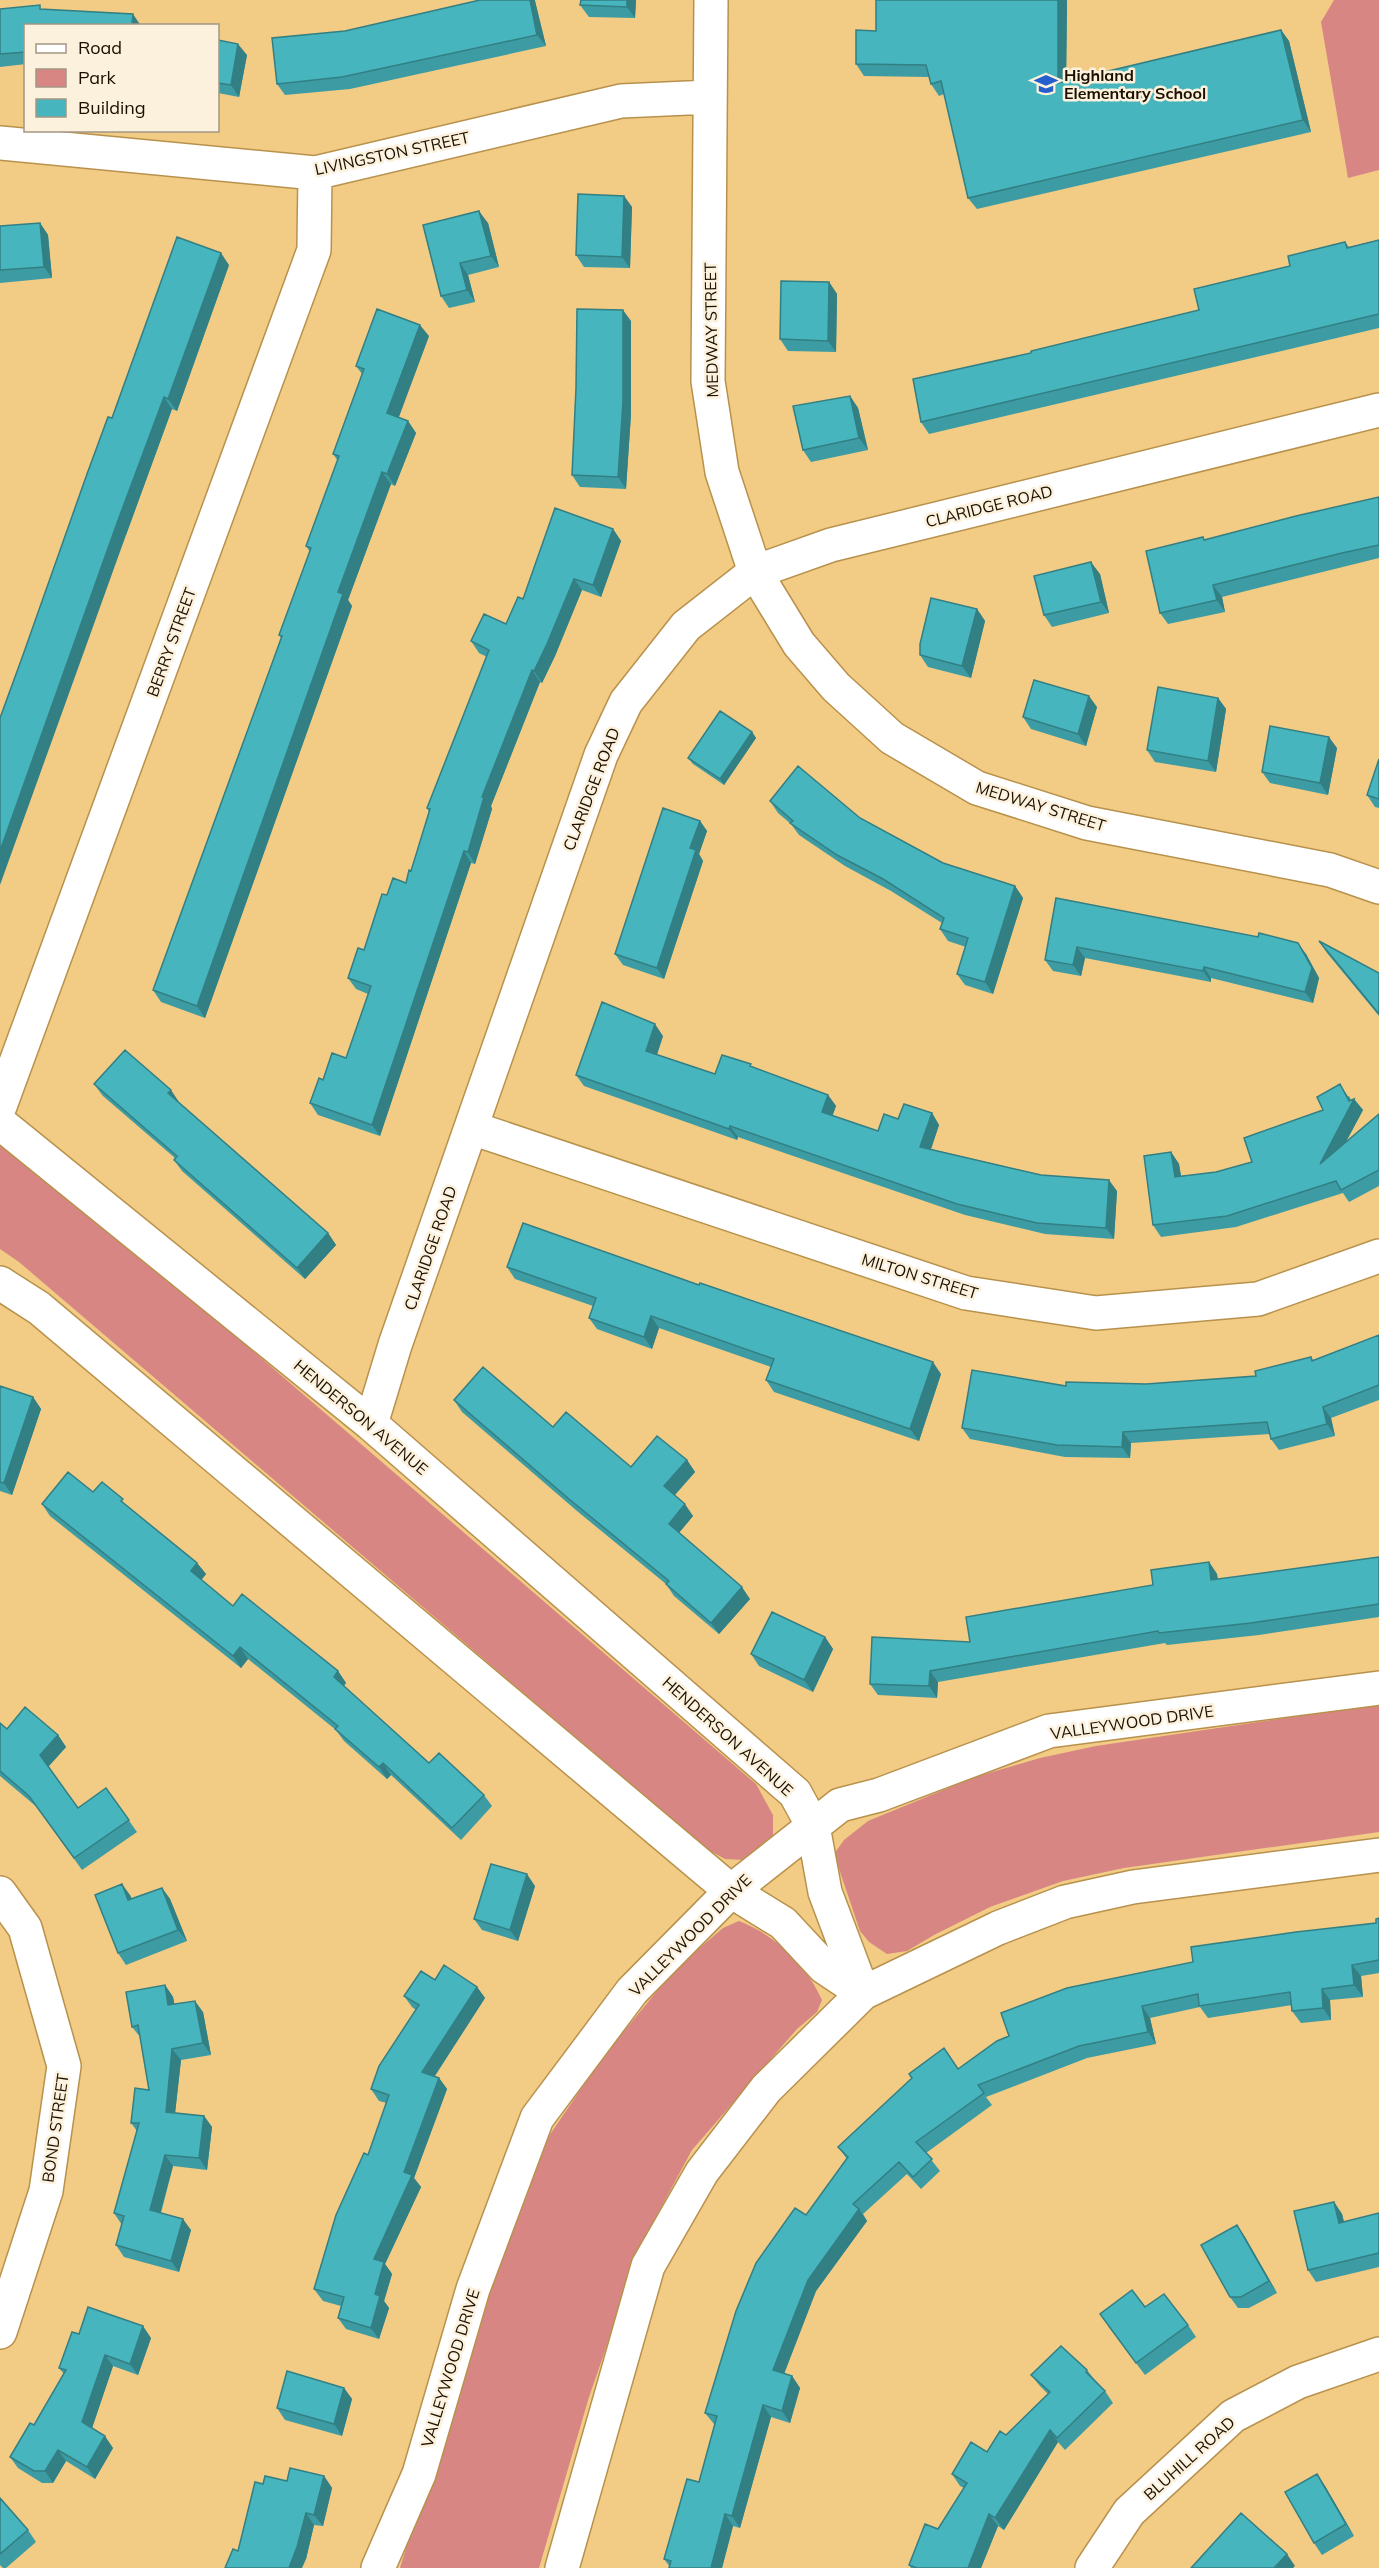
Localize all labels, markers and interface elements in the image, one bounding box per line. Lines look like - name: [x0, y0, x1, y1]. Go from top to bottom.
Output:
- legend: [24, 24, 219, 132]
- text: Road: [78, 36, 122, 59]
- place label: Highland Elementary School: [1064, 65, 1206, 103]
- text: Park: [78, 66, 117, 89]
- school or university icon: Highland Elementary School: [1033, 71, 1059, 97]
- text: Building: [78, 96, 146, 119]
- street label: LIVINGSTON STREET: [313, 127, 472, 179]
- street label: MEDWAY STREET: [700, 262, 722, 398]
- street label: CLARIDGE ROAD: [923, 481, 1055, 531]
- street label: BERRY STREET: [142, 584, 200, 699]
- street label: CLARIDGE ROAD: [558, 725, 624, 853]
- street label: MEDWAY STREET: [973, 777, 1109, 835]
- street label: CLARIDGE ROAD: [399, 1183, 461, 1313]
- street label: MILTON STREET: [859, 1249, 981, 1303]
- street label: HENDERSON AVENUE: [290, 1355, 432, 1479]
- street label: HENDERSON AVENUE: [659, 1672, 797, 1800]
- street label: VALLEYWOOD DRIVE: [1049, 1701, 1215, 1743]
- street label: VALLEYWOOD DRIVE: [625, 1870, 755, 2000]
- street label: BOND STREET: [37, 2072, 73, 2184]
- street label: VALLEYWOOD DRIVE: [416, 2286, 484, 2450]
- street label: BLUHILL ROAD: [1139, 2412, 1239, 2504]

